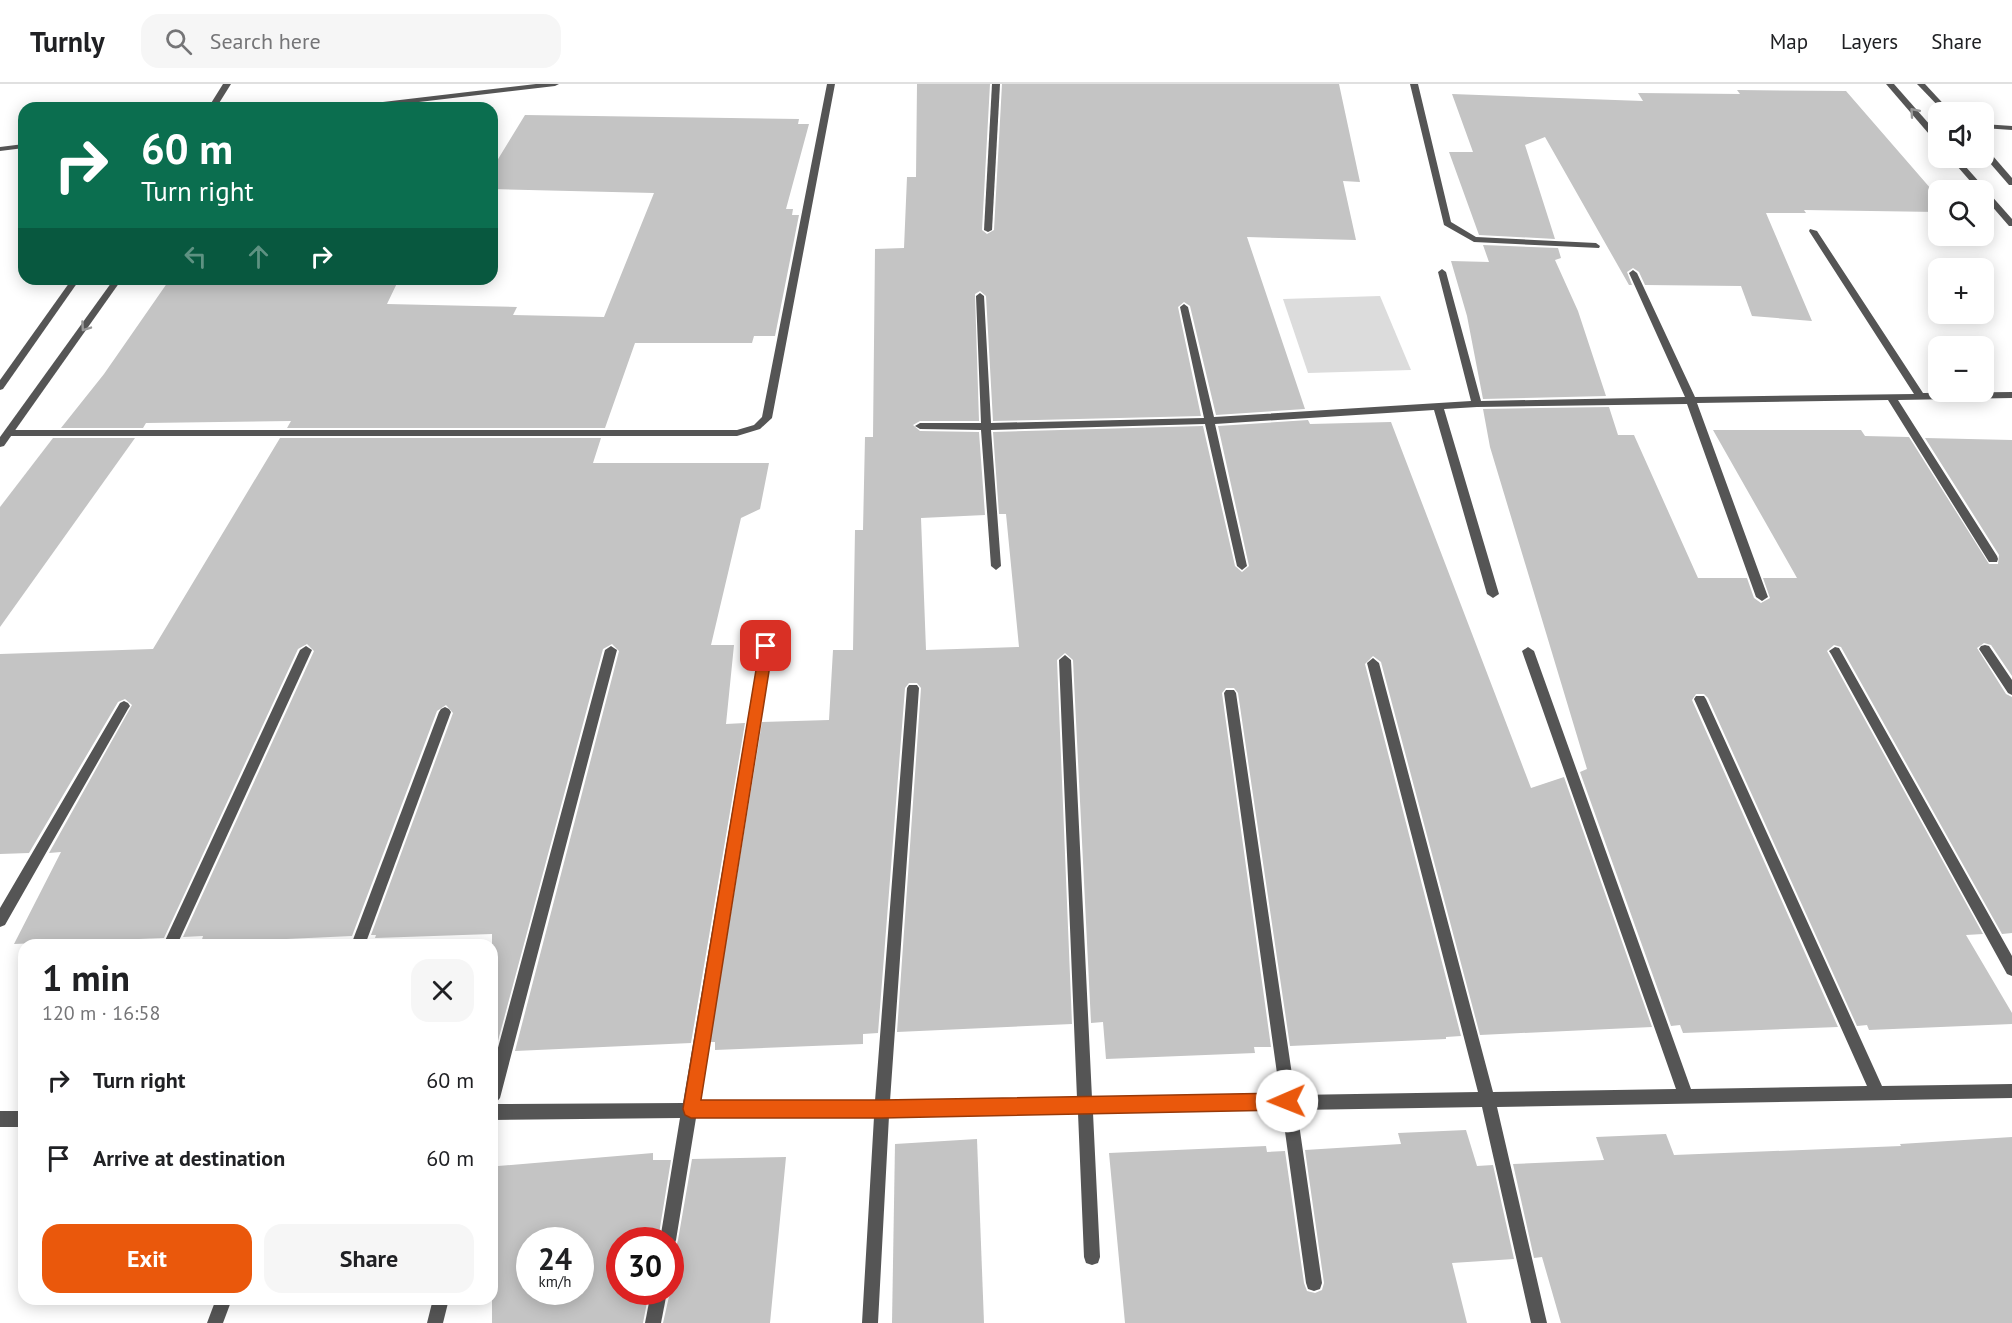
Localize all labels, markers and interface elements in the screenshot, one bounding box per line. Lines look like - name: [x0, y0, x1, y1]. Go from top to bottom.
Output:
- search box: [141, 14, 561, 68]
- text: Turnly: [30, 23, 105, 60]
- icon: search: [162, 25, 195, 58]
- text: Search here: [210, 27, 321, 55]
- text: Map: [1770, 28, 1808, 55]
- text: Layers: [1841, 28, 1898, 55]
- text: Share: [1931, 28, 1982, 55]
- map controls: [1928, 102, 1994, 402]
- button: sound: [1928, 102, 1994, 168]
- one-way arrow: [1910, 108, 1921, 119]
- text: 60 m: [141, 121, 233, 176]
- icon: right: [42, 126, 120, 204]
- text: Turn right: [141, 174, 254, 208]
- button: search: [1928, 180, 1994, 246]
- icon: left: [179, 240, 212, 273]
- icon: ahead: [242, 240, 275, 273]
- icon: right: [305, 240, 338, 273]
- button: +: [1928, 258, 1994, 324]
- one-way arrow: [81, 320, 92, 331]
- button: −: [1928, 336, 1994, 402]
- pin: [740, 620, 791, 671]
- icon: arrive: [749, 629, 782, 662]
- text: 1 min: [42, 954, 130, 1001]
- button: close: [411, 959, 474, 1022]
- text: 120 m · 16:58: [42, 1000, 160, 1026]
- icon: right: [42, 1064, 75, 1097]
- text: Turn right: [93, 1066, 185, 1094]
- text: 60 m: [426, 1066, 474, 1094]
- position arrow: [1255, 1069, 1319, 1133]
- icon: arrive: [42, 1142, 75, 1175]
- text: Arrive at destination: [93, 1144, 285, 1172]
- text: 60 m: [426, 1144, 474, 1172]
- button: Exit: [42, 1224, 252, 1293]
- button: Share: [264, 1224, 474, 1293]
- speed limit sign: 30: [606, 1227, 684, 1305]
- text: 24: [538, 1239, 572, 1278]
- text: km/h: [539, 1272, 571, 1291]

